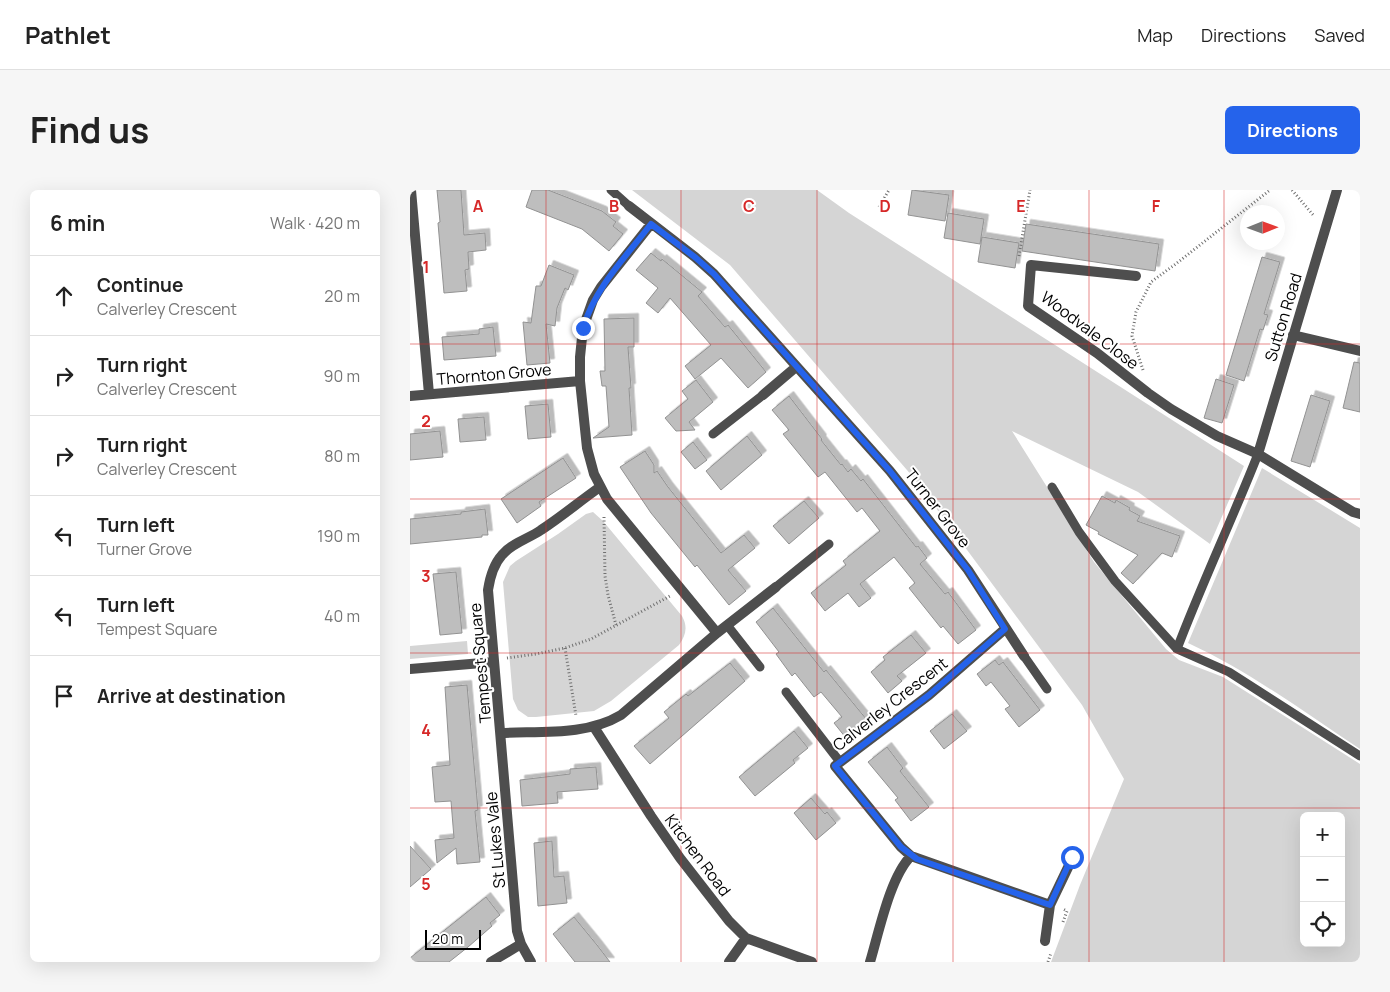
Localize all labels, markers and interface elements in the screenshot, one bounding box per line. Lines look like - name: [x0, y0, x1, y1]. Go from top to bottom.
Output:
- text: Pathlet: [25, 18, 111, 51]
- text: Map: [1137, 23, 1173, 47]
- text: Directions: [1201, 23, 1286, 47]
- text: Saved: [1314, 23, 1365, 47]
- text: Find us: [30, 106, 149, 154]
- button: Directions: [1225, 106, 1360, 154]
- text: A: [473, 195, 484, 217]
- text: B: [609, 195, 619, 217]
- text: C: [743, 195, 755, 217]
- text: D: [879, 195, 891, 217]
- text: E: [1016, 195, 1026, 217]
- text: F: [1152, 195, 1161, 217]
- north arrow: [1240, 205, 1285, 250]
- text: 6 min: [50, 209, 105, 237]
- text: Walk · 420 m: [270, 212, 360, 234]
- text: 1: [422, 256, 430, 278]
- street label: Sutton Road: [1259, 270, 1307, 364]
- text: Continue: [97, 272, 183, 298]
- icon: ahead: [50, 282, 78, 310]
- text: 20 m: [324, 285, 360, 307]
- street label: Woodvale Close: [1036, 286, 1144, 374]
- text: Calverley Crescent: [97, 298, 237, 320]
- route end: [572, 317, 595, 340]
- text: Turn right: [97, 352, 187, 378]
- street label: Thornton Grove: [436, 358, 552, 390]
- icon: right: [50, 362, 78, 390]
- text: 90 m: [324, 365, 360, 387]
- text: Calverley Crescent: [97, 378, 237, 400]
- text: 2: [421, 410, 431, 432]
- text: Turn right: [97, 432, 187, 458]
- icon: right: [50, 442, 78, 470]
- text: 80 m: [324, 445, 360, 467]
- text: Calverley Crescent: [97, 458, 237, 480]
- street label: Turner Grove: [900, 464, 976, 552]
- text: Turn left: [97, 512, 175, 538]
- icon: left: [50, 522, 78, 550]
- text: 190 m: [317, 525, 360, 547]
- text: Turner Grove: [97, 538, 192, 560]
- text: 3: [421, 565, 431, 587]
- text: Turn left: [97, 592, 175, 618]
- icon: left: [50, 602, 78, 630]
- street label: Tempest Square: [464, 602, 496, 724]
- text: 40 m: [324, 605, 360, 627]
- text: Tempest Square: [97, 618, 217, 640]
- street label: Calverley Crescent: [828, 652, 952, 756]
- icon: arrive: [50, 682, 78, 710]
- text: Arrive at destination: [97, 683, 286, 709]
- text: 4: [421, 719, 431, 741]
- street label: St Lukes Vale: [480, 791, 510, 889]
- street label: Kitchen Road: [660, 809, 736, 901]
- map controls: [1300, 812, 1345, 947]
- button: +: [1300, 812, 1345, 857]
- route start: [1061, 846, 1084, 869]
- button: −: [1300, 857, 1345, 902]
- text: 5: [421, 873, 431, 895]
- button: locate: [1300, 902, 1345, 947]
- scale bar: [425, 927, 481, 950]
- text: 20 m: [432, 929, 463, 948]

